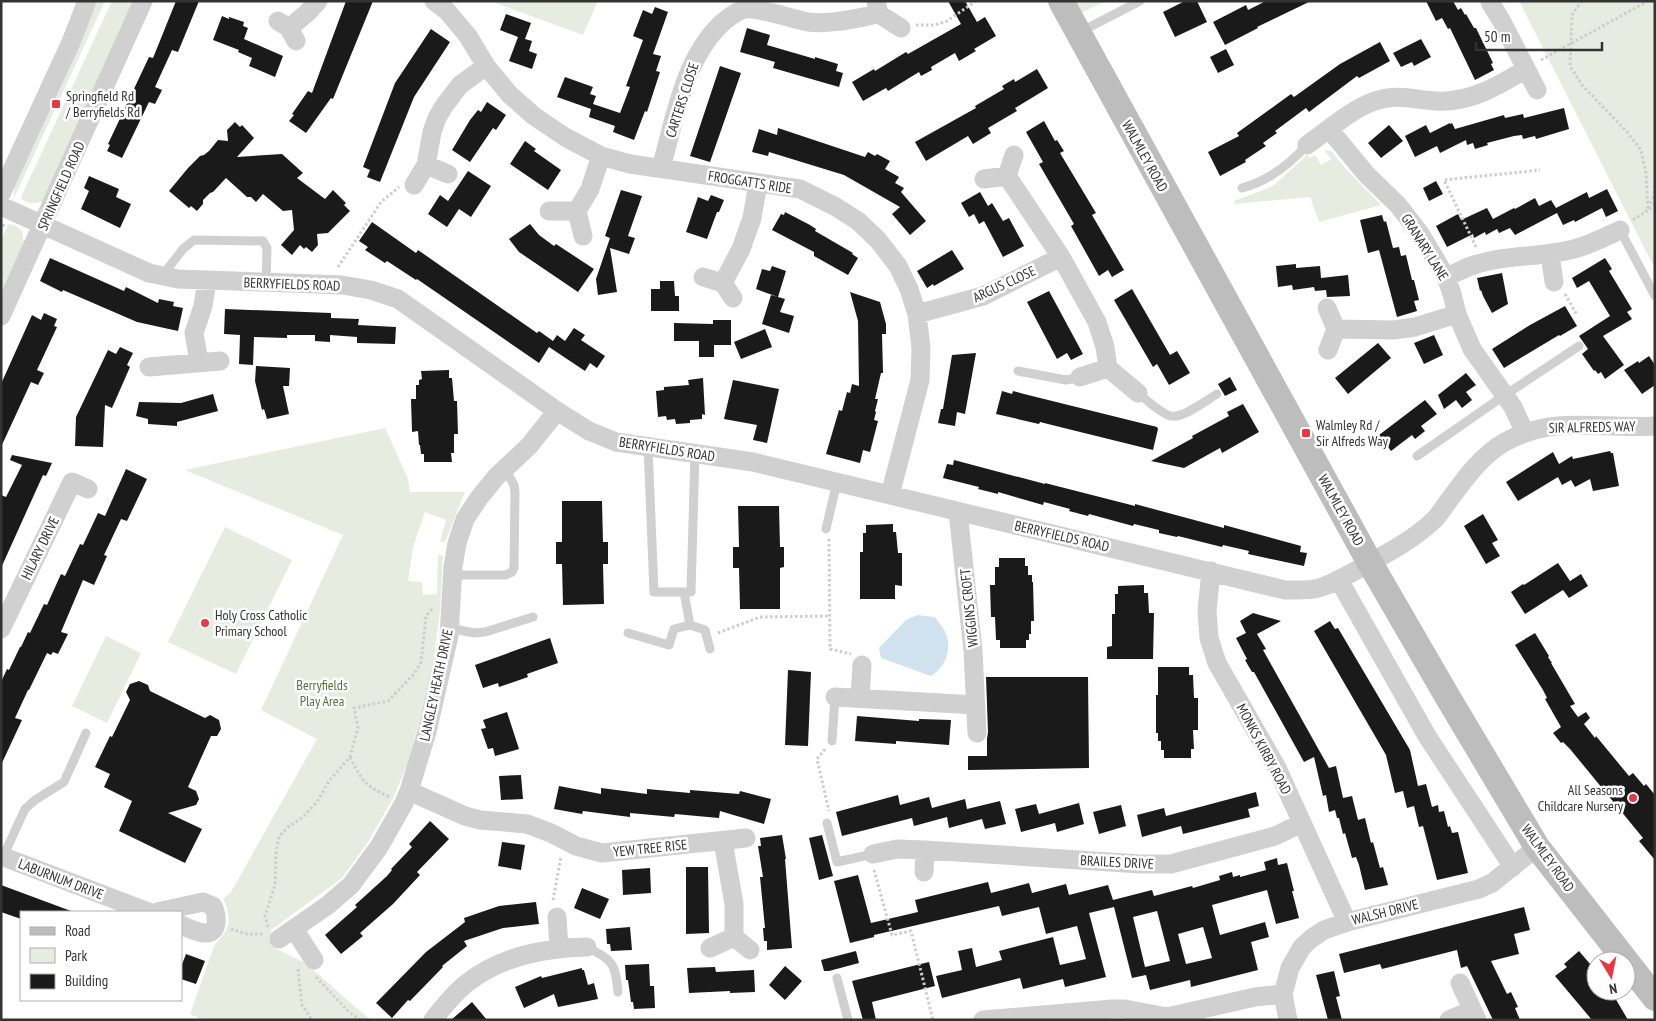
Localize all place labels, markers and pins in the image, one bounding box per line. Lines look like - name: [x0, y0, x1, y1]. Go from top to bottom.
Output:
- place label: Springfield Rd / Berryfields Rd: [65, 87, 140, 121]
- marker: Springfield Rd / Berryfields Rd: [50, 98, 62, 110]
- place label: Walmley Rd / Sir Alfreds Way: [1316, 416, 1389, 450]
- marker: Walmley Rd / Sir Alfreds Way: [1300, 427, 1312, 439]
- place label: Holy Cross Catholic Primary School: [215, 606, 307, 640]
- marker: Holy Cross Catholic Primary School: [199, 617, 211, 629]
- place label: All Seasons Childcare Nursery: [1538, 781, 1624, 815]
- marker: All Seasons Childcare Nursery: [1627, 792, 1639, 804]

